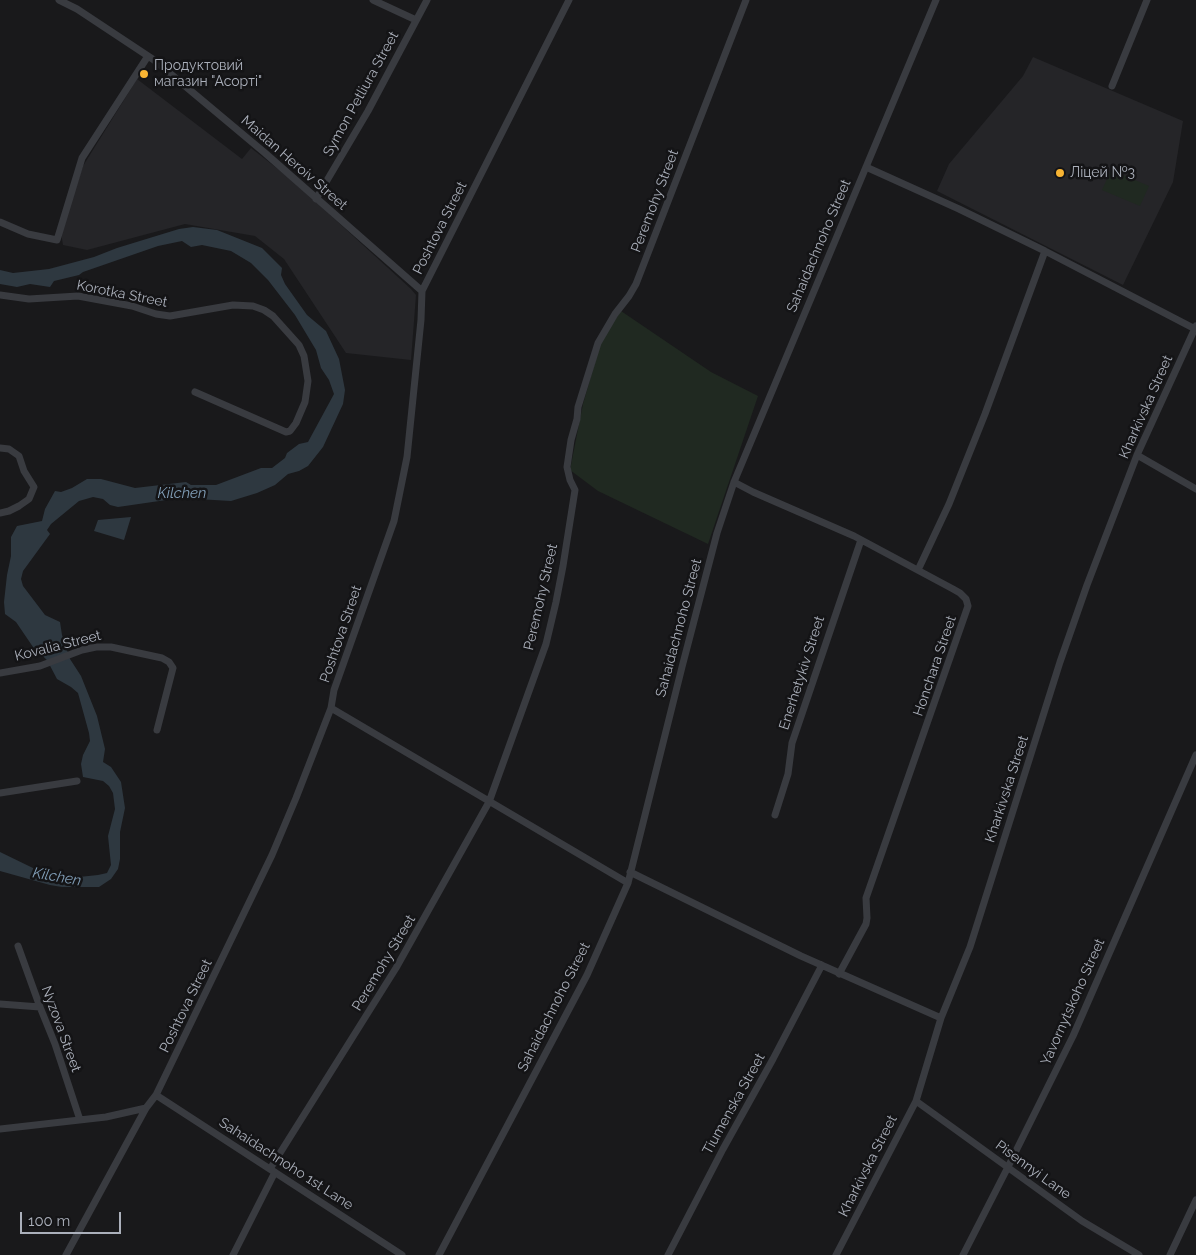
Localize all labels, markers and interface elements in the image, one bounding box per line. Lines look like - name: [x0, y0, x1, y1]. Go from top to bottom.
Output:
- street label: Symon Petliura Street: [320, 29, 402, 159]
- place label: Продуктовий магазин "Асорті": [154, 58, 262, 90]
- marker: Продуктовий магазин "Асорті": [138, 68, 150, 80]
- street label: Maidan Heroiv Street: [237, 112, 351, 214]
- street label: Peremohy Street: [628, 147, 682, 255]
- place label: Ліцей №3: [1070, 165, 1135, 181]
- marker: Ліцей №3: [1054, 167, 1066, 179]
- street label: Sahaidachnoho Street: [783, 177, 855, 315]
- street label: Poshtova Street: [409, 179, 471, 277]
- street label: Korotka Street: [75, 277, 169, 311]
- street label: Kharkivska Street: [1116, 353, 1176, 461]
- water label: Kilchen: [157, 484, 207, 502]
- street label: Peremohy Street: [521, 542, 561, 652]
- street label: Sahaidachnoho Street: [652, 557, 706, 699]
- street label: Poshtova Street: [317, 583, 365, 685]
- street label: Enerhetykiv Street: [776, 614, 828, 732]
- street label: Honchara Street: [910, 614, 960, 718]
- street label: Kovalia Street: [13, 627, 103, 665]
- street label: Kharkivska Street: [982, 733, 1032, 845]
- water label: Kilchen: [31, 864, 83, 890]
- street label: Peremohy Street: [349, 912, 419, 1014]
- street label: Yavornytskoho Street: [1037, 936, 1109, 1068]
- street label: Sahaidachnoho Street: [514, 940, 594, 1074]
- street label: Poshtova Street: [156, 957, 216, 1055]
- street label: Nyzova Street: [38, 984, 84, 1074]
- street label: Tiumenska Street: [699, 1050, 769, 1158]
- street label: Kharkivska Street: [835, 1112, 901, 1220]
- street label: Sahaidachnoho 1st Lane: [216, 1114, 356, 1214]
- street label: Pisennyi Lane: [992, 1137, 1074, 1203]
- scale bar: [22, 1202, 124, 1234]
- text: 100 m: [28, 1212, 70, 1230]

